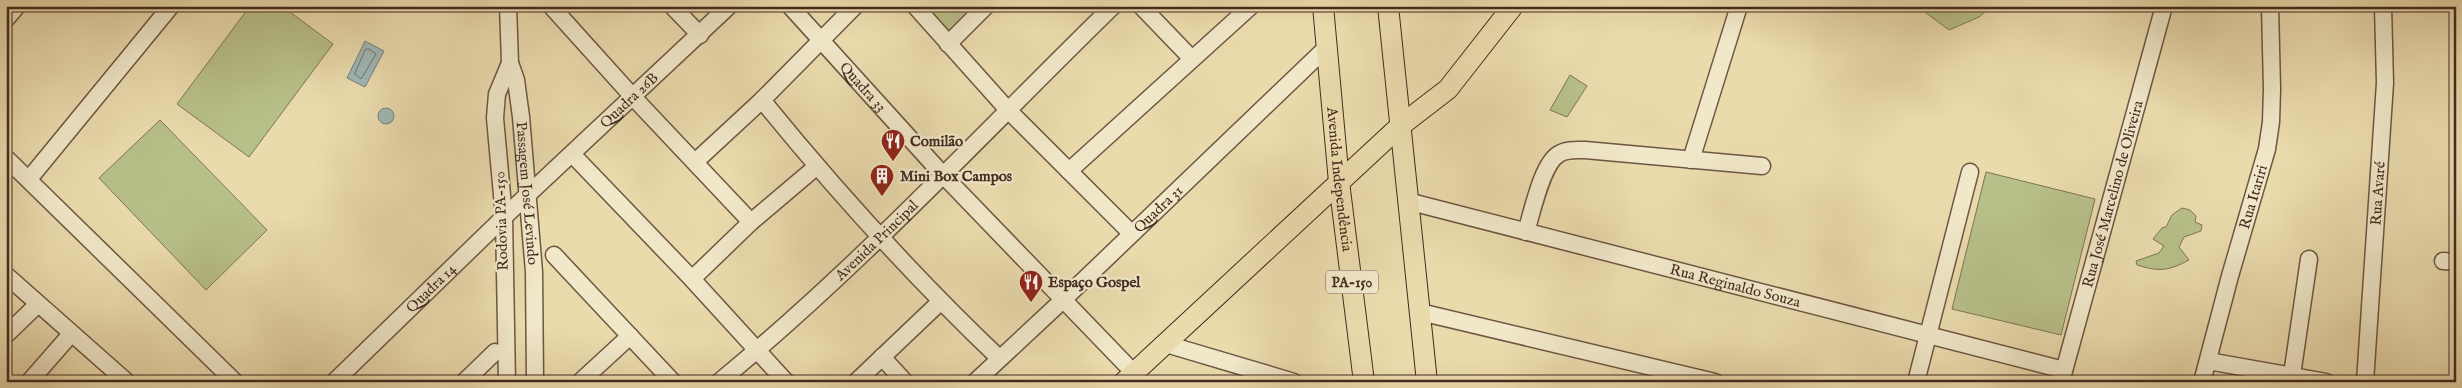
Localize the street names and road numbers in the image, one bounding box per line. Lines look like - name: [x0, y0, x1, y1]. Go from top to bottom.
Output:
- street label: Quadra 33: [835, 58, 890, 116]
- street label: Quadra 26B: [596, 68, 662, 132]
- street label: Rua José Marcelino de Oliveira: [2078, 98, 2148, 290]
- street label: Avenida Independência: [1322, 105, 1357, 253]
- street label: Passagem José Levindo: [511, 121, 542, 266]
- street label: Rua Avaré: [2366, 161, 2390, 226]
- street label: Rua Itariri: [2235, 163, 2272, 231]
- street label: Rodovia PA-150: [490, 171, 513, 271]
- street label: Quadra 31: [1130, 181, 1187, 237]
- street label: Avenida Principal: [831, 196, 923, 286]
- street label: Quadra 14: [402, 259, 461, 317]
- street label: Rua Reginaldo Souza: [1668, 260, 1803, 312]
- road number: PA-150: [1326, 270, 1378, 294]

